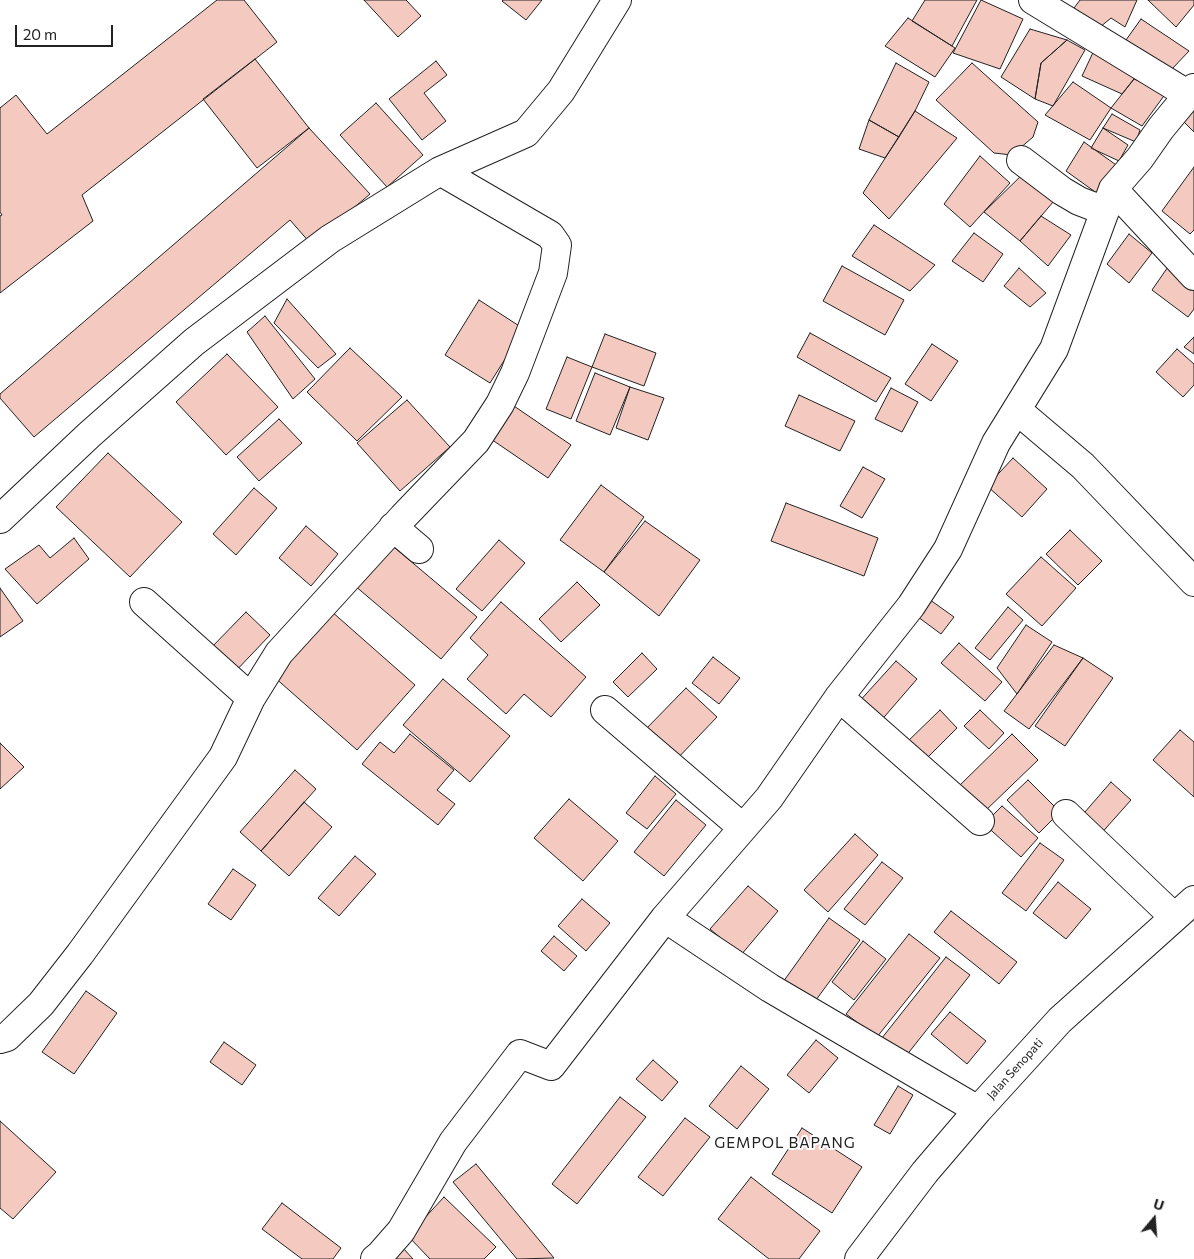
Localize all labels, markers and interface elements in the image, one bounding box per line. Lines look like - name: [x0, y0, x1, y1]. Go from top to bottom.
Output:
- scale bar: [18, 15, 115, 47]
- text: 20 m: [23, 25, 57, 43]
- street label: Jalan Senopati: [984, 1036, 1046, 1102]
- district label: GEMPOL BAPANG: [713, 1134, 857, 1152]
- north arrow: [1129, 1194, 1179, 1244]
- text: U: [1151, 1195, 1166, 1214]

